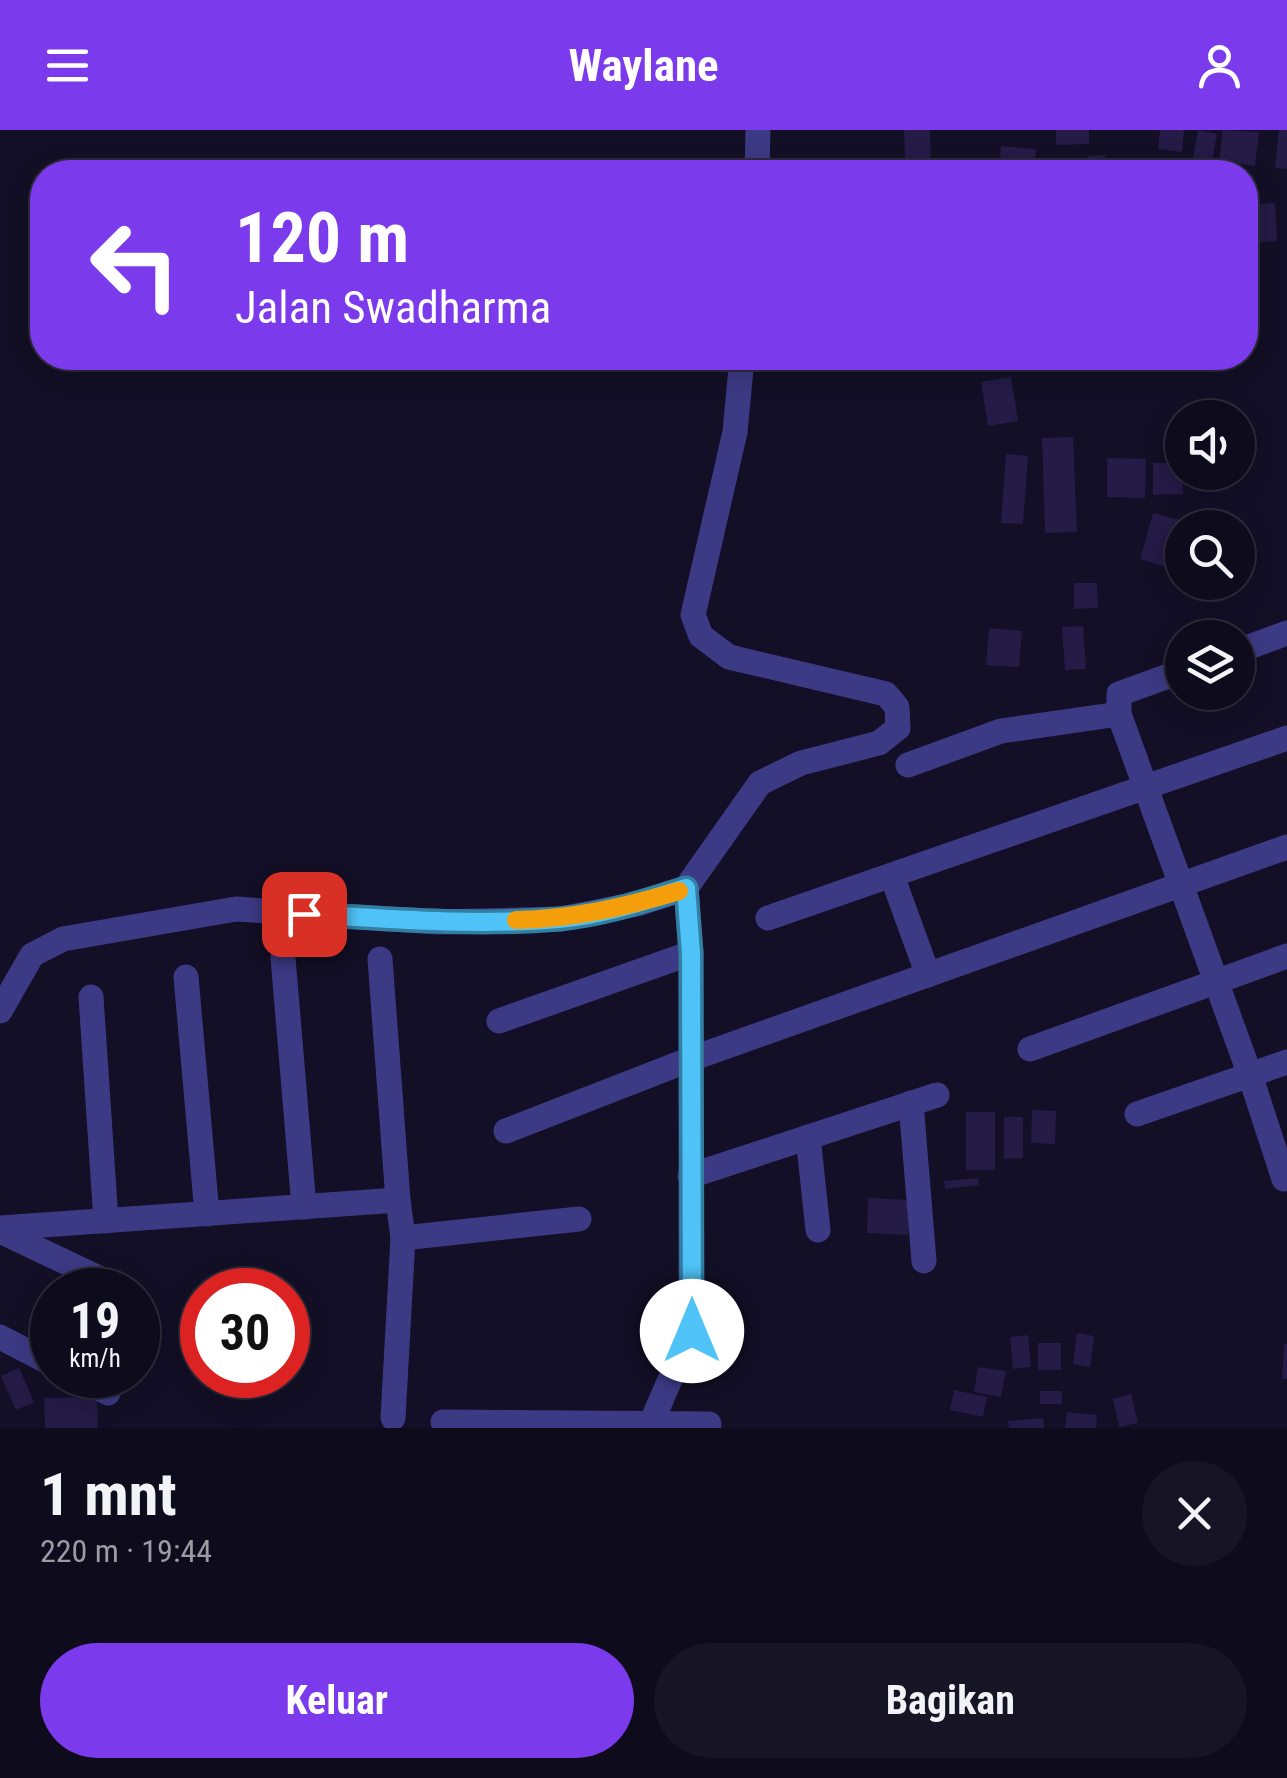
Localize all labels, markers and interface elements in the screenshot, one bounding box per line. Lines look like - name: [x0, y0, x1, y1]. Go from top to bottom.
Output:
- icon: menu: [40, 38, 95, 93]
- icon: person: [1192, 38, 1247, 93]
- text: Waylane: [568, 39, 719, 92]
- text: 120 m: [235, 197, 409, 279]
- icon: left: [70, 200, 200, 330]
- text: Jalan Swadharma: [235, 281, 551, 334]
- map controls: [1165, 400, 1255, 710]
- button: sound: [1165, 400, 1255, 490]
- button: search: [1165, 510, 1255, 600]
- button: layers: [1165, 620, 1255, 710]
- pin: [262, 872, 347, 957]
- icon: arrive: [277, 887, 332, 942]
- speed limit sign: 30: [180, 1268, 310, 1398]
- position arrow: [640, 1279, 744, 1383]
- text: 19: [70, 1292, 120, 1350]
- text: km/h: [69, 1344, 121, 1373]
- text: 1 mnt: [40, 1459, 177, 1530]
- button: close: [1142, 1461, 1247, 1566]
- text: 220 m · 19:44: [40, 1532, 212, 1570]
- button: Keluar: [40, 1643, 634, 1758]
- button: Bagikan: [654, 1643, 1247, 1758]

